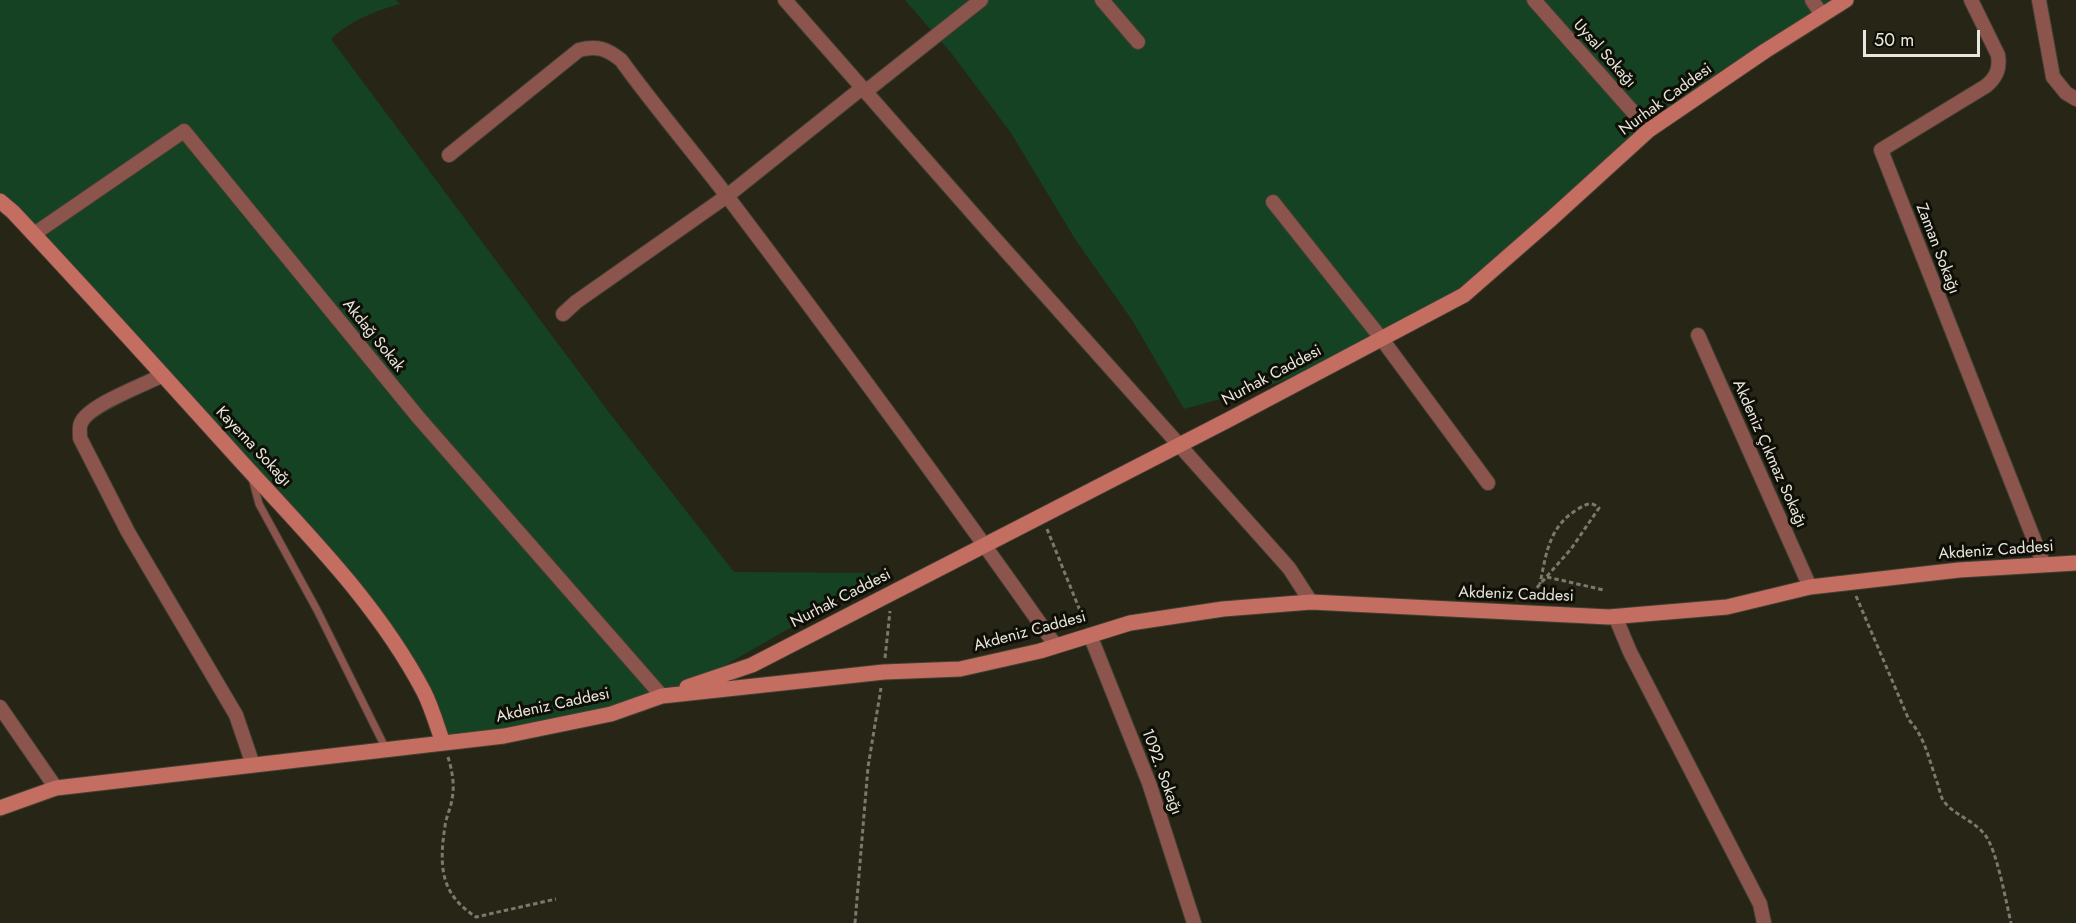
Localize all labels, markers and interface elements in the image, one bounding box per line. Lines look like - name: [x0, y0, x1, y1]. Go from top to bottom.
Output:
- street label: Uysal Sokağı: [1568, 16, 1640, 92]
- scale bar: [1866, 18, 1983, 56]
- text: 50 m: [1874, 27, 1914, 53]
- street label: Nurhak Caddesi: [1616, 60, 1716, 140]
- street label: Zaman Sokağı: [1911, 201, 1963, 297]
- street label: Akdağ Sokak: [338, 296, 408, 376]
- street label: Nurhak Caddesi: [1219, 342, 1325, 410]
- street label: Akdeniz Çıkmaz Sokağı: [1728, 377, 1810, 531]
- street label: Kayema Sokağı: [211, 403, 295, 491]
- street label: Akdeniz Caddesi: [1938, 537, 2054, 565]
- street label: Nurhak Caddesi: [788, 565, 894, 633]
- street label: Akdeniz Caddesi: [1458, 583, 1574, 607]
- street label: Akdeniz Caddesi: [972, 608, 1088, 656]
- street label: Akdeniz Caddesi: [495, 685, 611, 727]
- street label: 1092. Sokağı: [1137, 726, 1185, 818]

